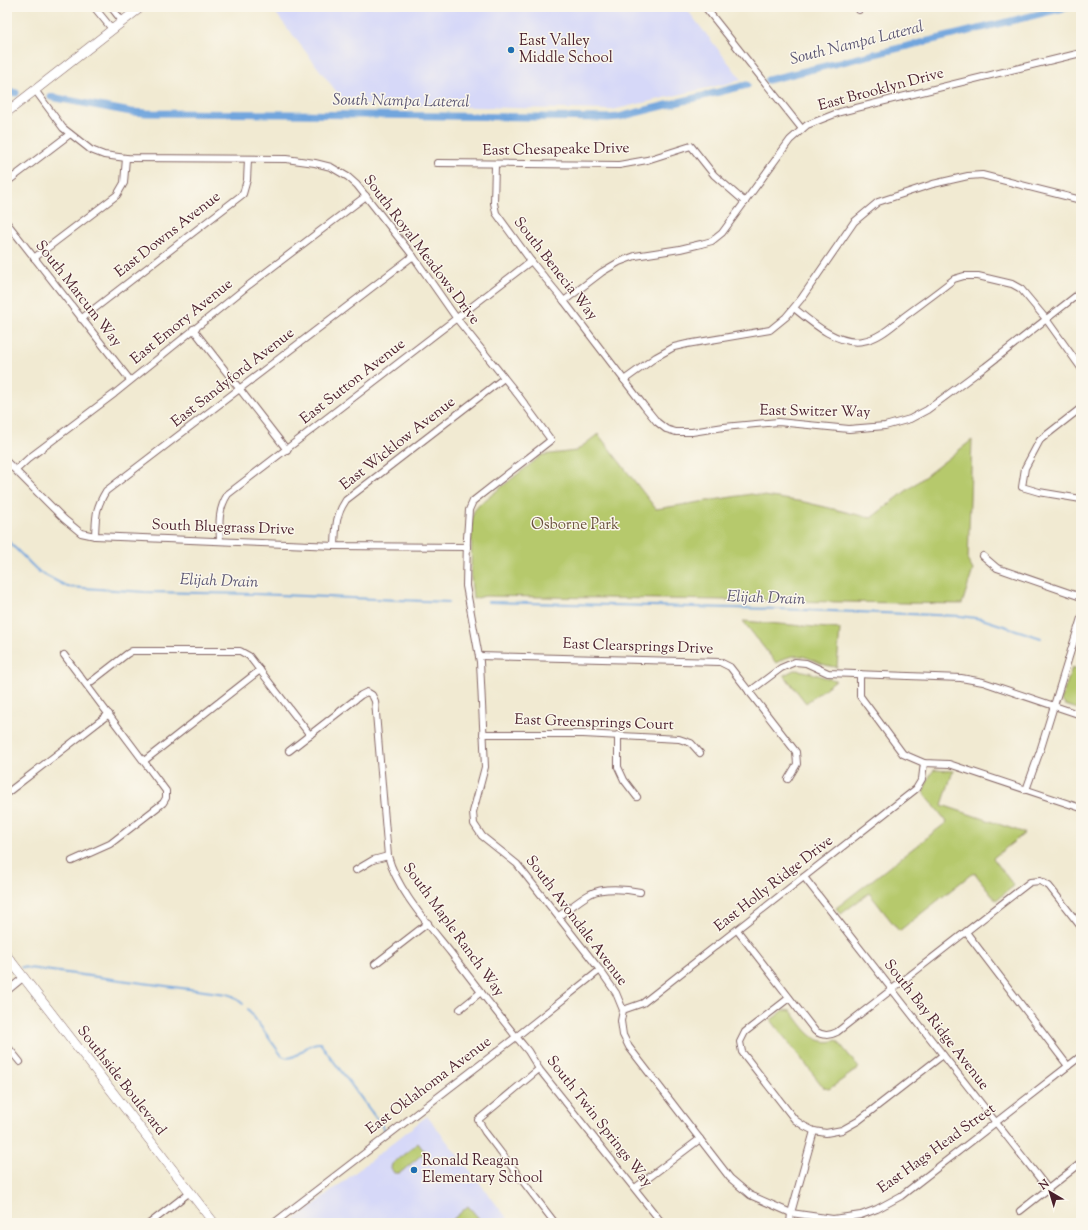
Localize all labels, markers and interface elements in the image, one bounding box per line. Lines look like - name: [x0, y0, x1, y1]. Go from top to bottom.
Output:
- water label: South Nampa Lateral: [788, 16, 926, 72]
- place label: East Valley Middle School: [519, 31, 613, 69]
- marker: East Valley Middle School: [506, 45, 516, 55]
- street label: East Brooklyn Drive: [816, 63, 946, 117]
- water label: South Nampa Lateral: [332, 89, 470, 115]
- street label: East Chesapeake Drive: [482, 138, 630, 162]
- street label: South Royal Meadows Drive: [358, 171, 484, 329]
- street label: East Downs Avenue: [111, 187, 225, 283]
- street label: South Benecia Way: [508, 213, 602, 326]
- street label: South Marcum Way: [30, 236, 127, 352]
- street label: East Emory Avenue: [126, 274, 238, 370]
- street label: East Sandyford Avenue: [167, 323, 299, 433]
- street label: East Sutton Avenue: [296, 334, 410, 430]
- street label: East Wicklow Avenue: [336, 392, 460, 496]
- street label: East Switzer Way: [759, 401, 871, 423]
- street label: South Bluegrass Drive: [151, 515, 295, 541]
- park label: Osborne Park: [531, 515, 619, 536]
- water label: Elijah Drain: [179, 569, 259, 595]
- water label: Elijah Drain: [726, 586, 806, 612]
- street label: East Clearsprings Drive: [562, 634, 714, 660]
- street label: East Greensprings Court: [514, 710, 674, 736]
- street label: East Holly Ridge Drive: [710, 831, 838, 937]
- street label: South Avondale Avenue: [520, 851, 632, 991]
- street label: South Maple Ranch Way: [397, 859, 509, 1002]
- street label: South Bay Ridge Avenue: [878, 955, 994, 1095]
- street label: Southside Boulevard: [71, 1022, 171, 1141]
- street label: East Oklahoma Avenue: [362, 1032, 496, 1140]
- street label: South Twin Springs Way: [541, 1052, 657, 1193]
- street label: East Hags Head Street: [874, 1099, 1000, 1199]
- place label: Ronald Reagan Elementary School: [422, 1151, 543, 1189]
- marker: Ronald Reagan Elementary School: [409, 1165, 419, 1175]
- north arrow: [1030, 1172, 1070, 1212]
- text: N: [1035, 1176, 1053, 1195]

